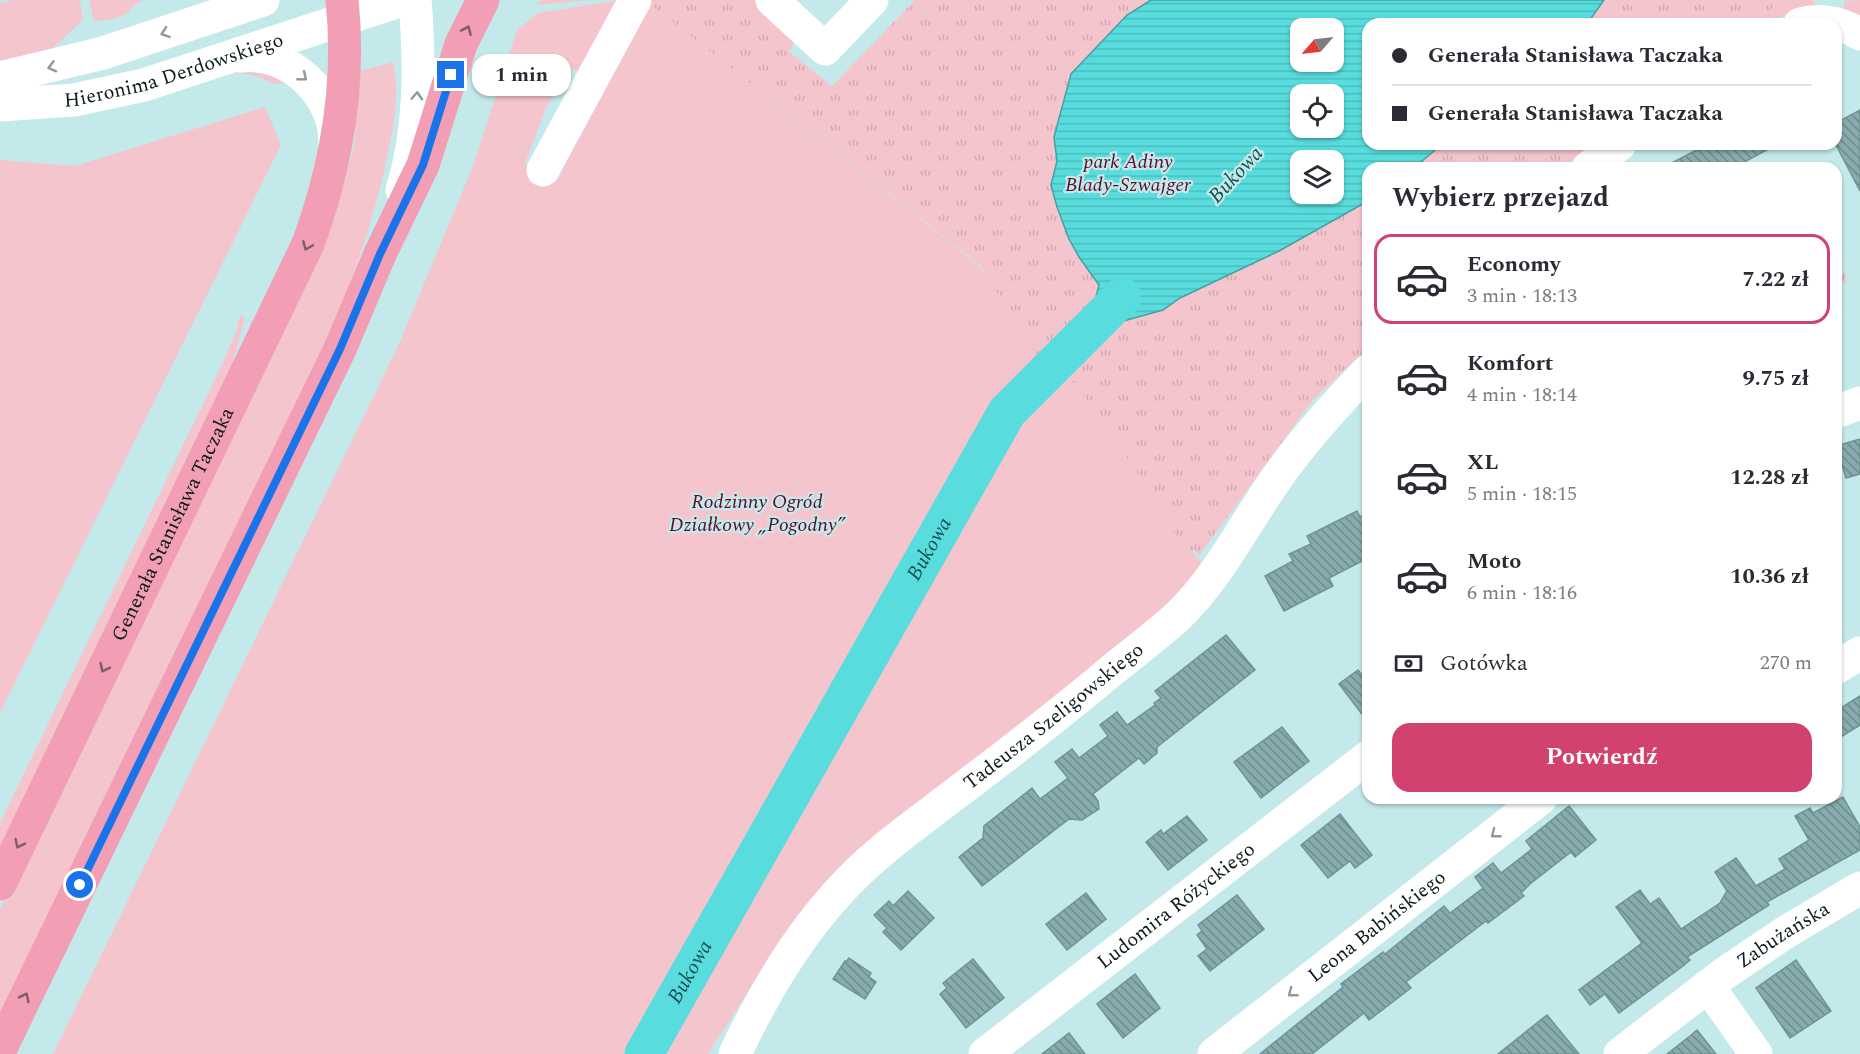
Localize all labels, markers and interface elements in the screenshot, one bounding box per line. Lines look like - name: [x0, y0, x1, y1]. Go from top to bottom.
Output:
- north arrow: [1290, 18, 1344, 72]
- map controls: [1290, 18, 1344, 204]
- street label: Hieronima Derdowskiego: [63, 25, 287, 116]
- one-way arrow: [460, 25, 472, 36]
- one-way arrow: [160, 26, 171, 38]
- text: Generała Stanisława Taczaka: [1428, 39, 1723, 72]
- callout: 1 min: [472, 54, 571, 96]
- one-way arrow: [47, 59, 57, 72]
- text: 1 min: [495, 60, 548, 90]
- route end: [437, 61, 464, 88]
- one-way arrow: [296, 70, 307, 81]
- button: locate: [1290, 84, 1344, 138]
- one-way arrow: [411, 91, 424, 100]
- text: Generała Stanisława Taczaka: [1428, 97, 1723, 130]
- water label: Bukowa: [1201, 139, 1271, 211]
- park label: park Adiny Blady-Szwajger: [1065, 147, 1192, 200]
- button: layers: [1290, 150, 1344, 204]
- text: Wybierz przejazd: [1392, 177, 1609, 219]
- one-way arrow: [302, 240, 314, 251]
- text: Economy: [1467, 248, 1560, 281]
- icon: car: [1395, 252, 1449, 306]
- text: 7.22 zł: [1742, 263, 1809, 296]
- text: 3 min · 18:13: [1467, 281, 1577, 311]
- text: Komfort: [1467, 347, 1553, 380]
- icon: car: [1395, 351, 1449, 405]
- text: 9.75 zł: [1742, 362, 1809, 395]
- text: 4 min · 18:14: [1467, 380, 1577, 410]
- street label: Generała Stanisława Taczaka: [104, 402, 242, 647]
- text: XL: [1467, 446, 1498, 479]
- icon: car: [1395, 450, 1449, 504]
- text: 12.28 zł: [1730, 461, 1809, 494]
- text: 5 min · 18:15: [1467, 479, 1577, 509]
- park label: Rodzinny Ogród Działkowy „Pogodny”: [669, 487, 847, 540]
- water label: Bukowa: [899, 511, 961, 587]
- text: Moto: [1467, 545, 1521, 578]
- icon: car: [1395, 549, 1449, 603]
- text: 10.36 zł: [1730, 560, 1809, 593]
- text: 6 min · 18:16: [1467, 578, 1577, 608]
- street label: Tadeusza Szeligowskiego: [957, 635, 1150, 797]
- icon: cash: [1392, 647, 1425, 680]
- text: Gotówka: [1440, 647, 1528, 680]
- text: 270 m: [1760, 648, 1812, 678]
- one-way arrow: [99, 661, 111, 672]
- button: Potwierdź: [1392, 723, 1812, 792]
- one-way arrow: [1490, 827, 1501, 838]
- street label: Ludomira Różyckiego: [1091, 835, 1262, 977]
- one-way arrow: [15, 837, 27, 848]
- street label: Leona Babińskiego: [1301, 863, 1453, 990]
- route start: [66, 871, 93, 898]
- street label: Zabużańska: [1730, 894, 1836, 976]
- water label: Bukowa: [659, 934, 721, 1010]
- one-way arrow: [1287, 986, 1298, 997]
- one-way arrow: [18, 992, 30, 1003]

